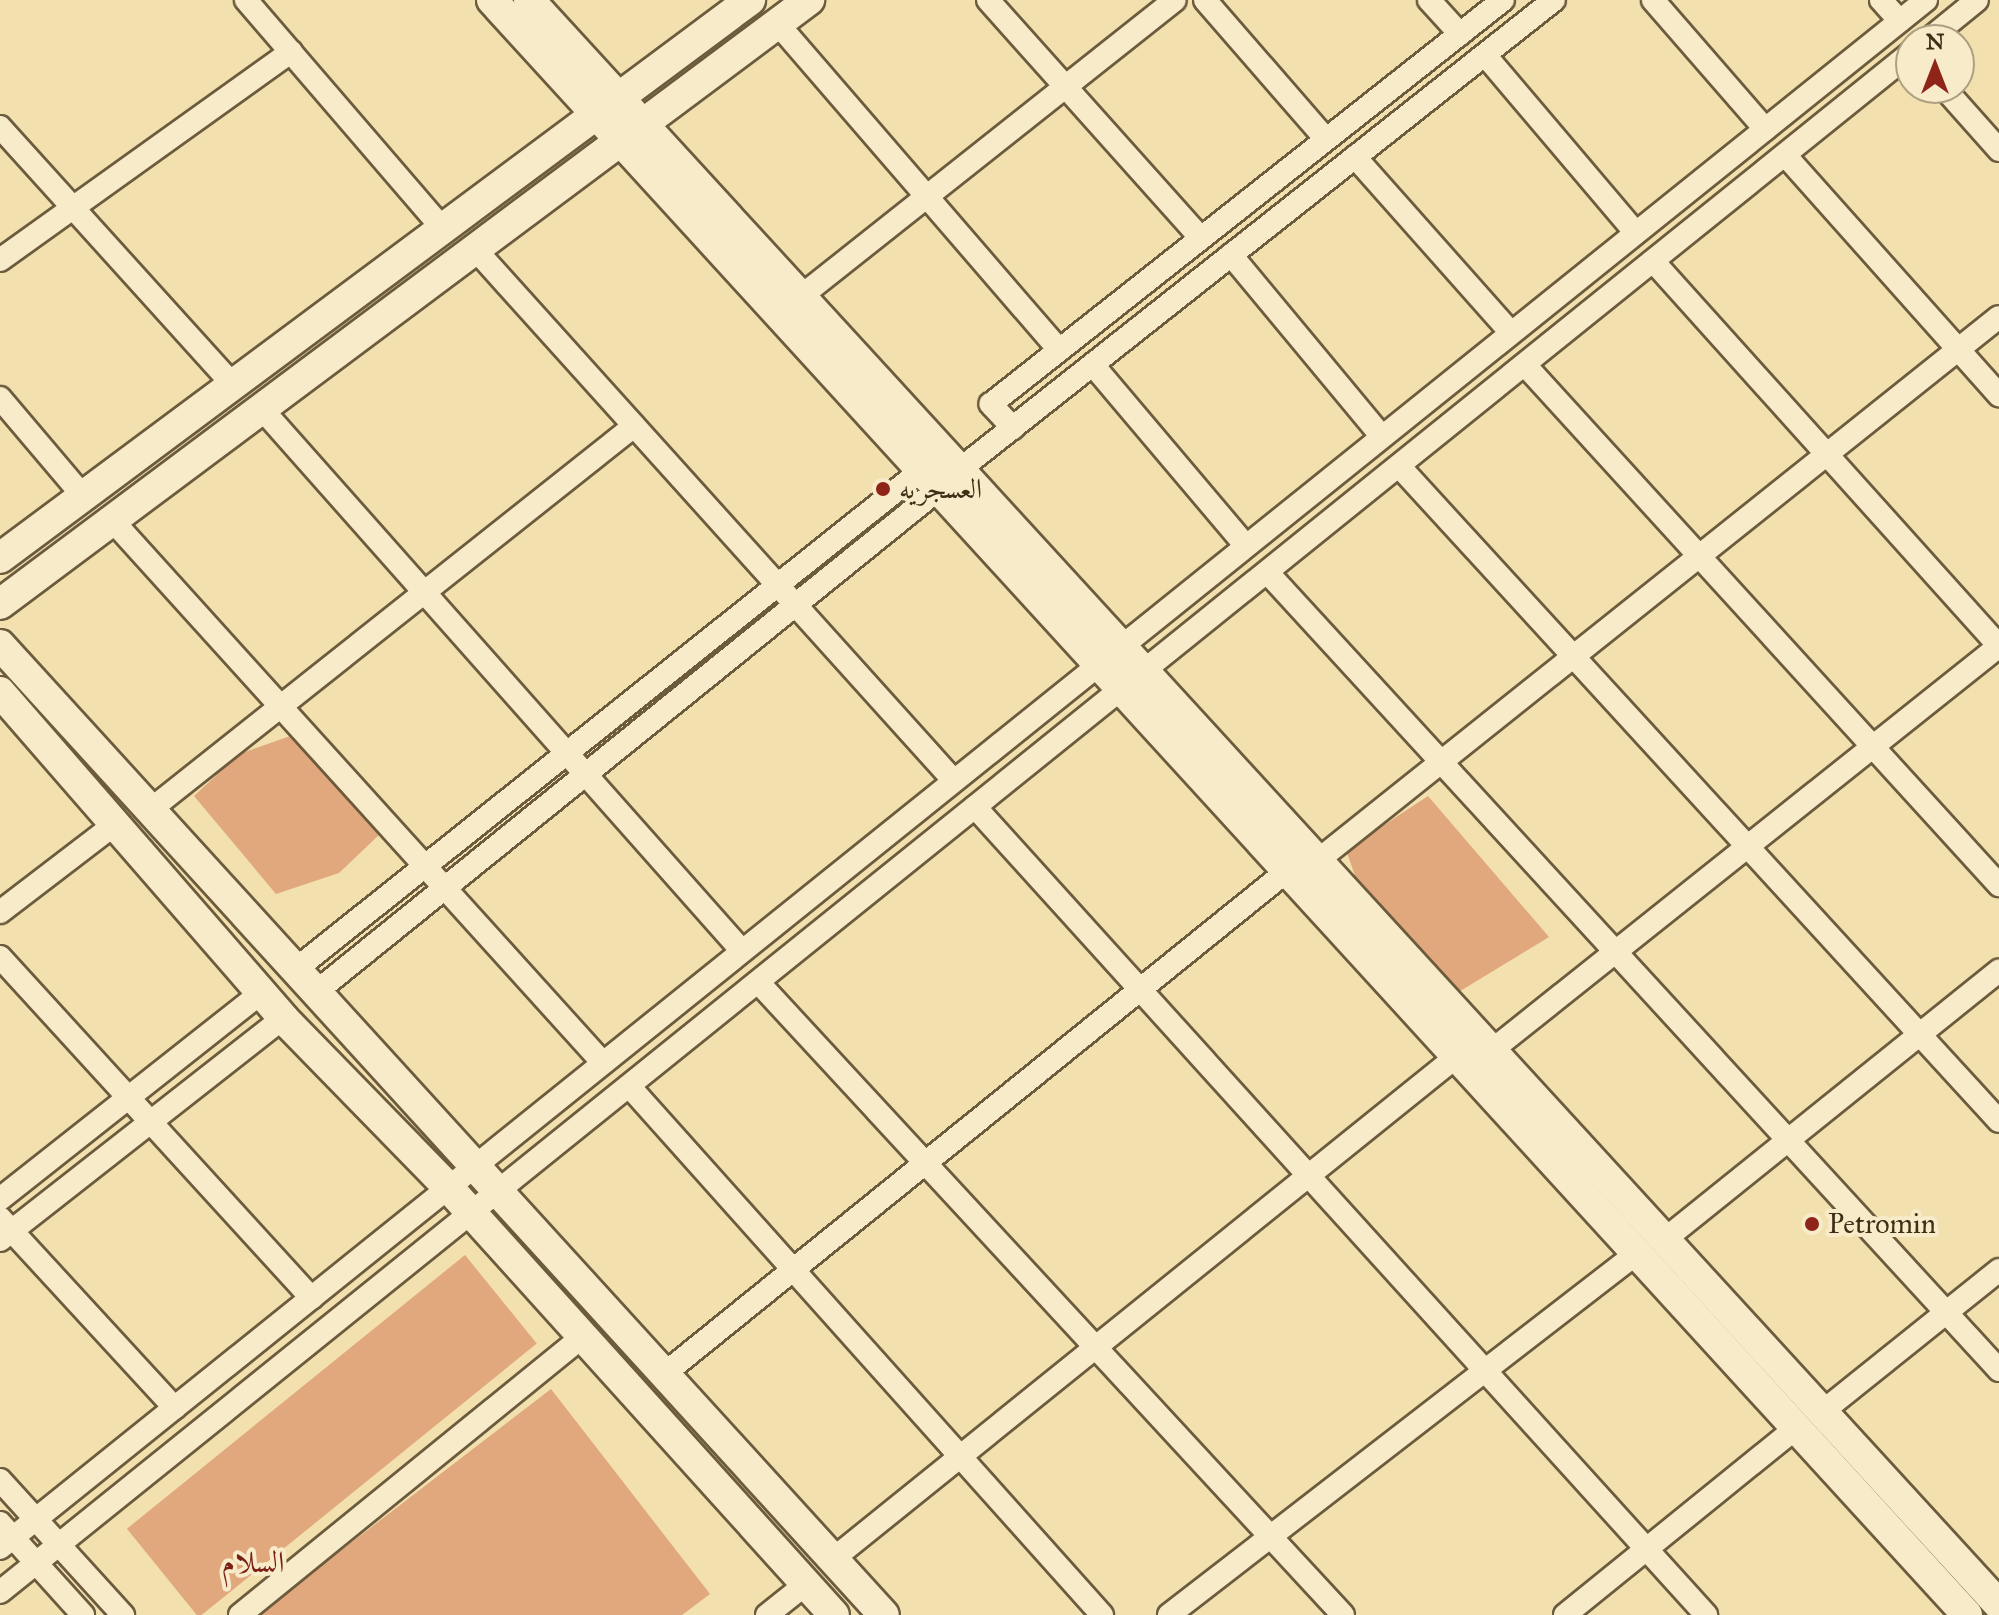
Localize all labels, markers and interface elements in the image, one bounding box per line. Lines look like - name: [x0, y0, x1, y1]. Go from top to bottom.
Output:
- north arrow: [1895, 24, 1975, 104]
- text: N: [1926, 28, 1944, 55]
- place label: العسجريه: [899, 472, 982, 506]
- marker: العسجريه: [874, 480, 892, 498]
- place label: Petromin: [1828, 1207, 1936, 1241]
- marker: Petromin: [1803, 1215, 1821, 1233]
- district label: السلام: [221, 1544, 285, 1580]

